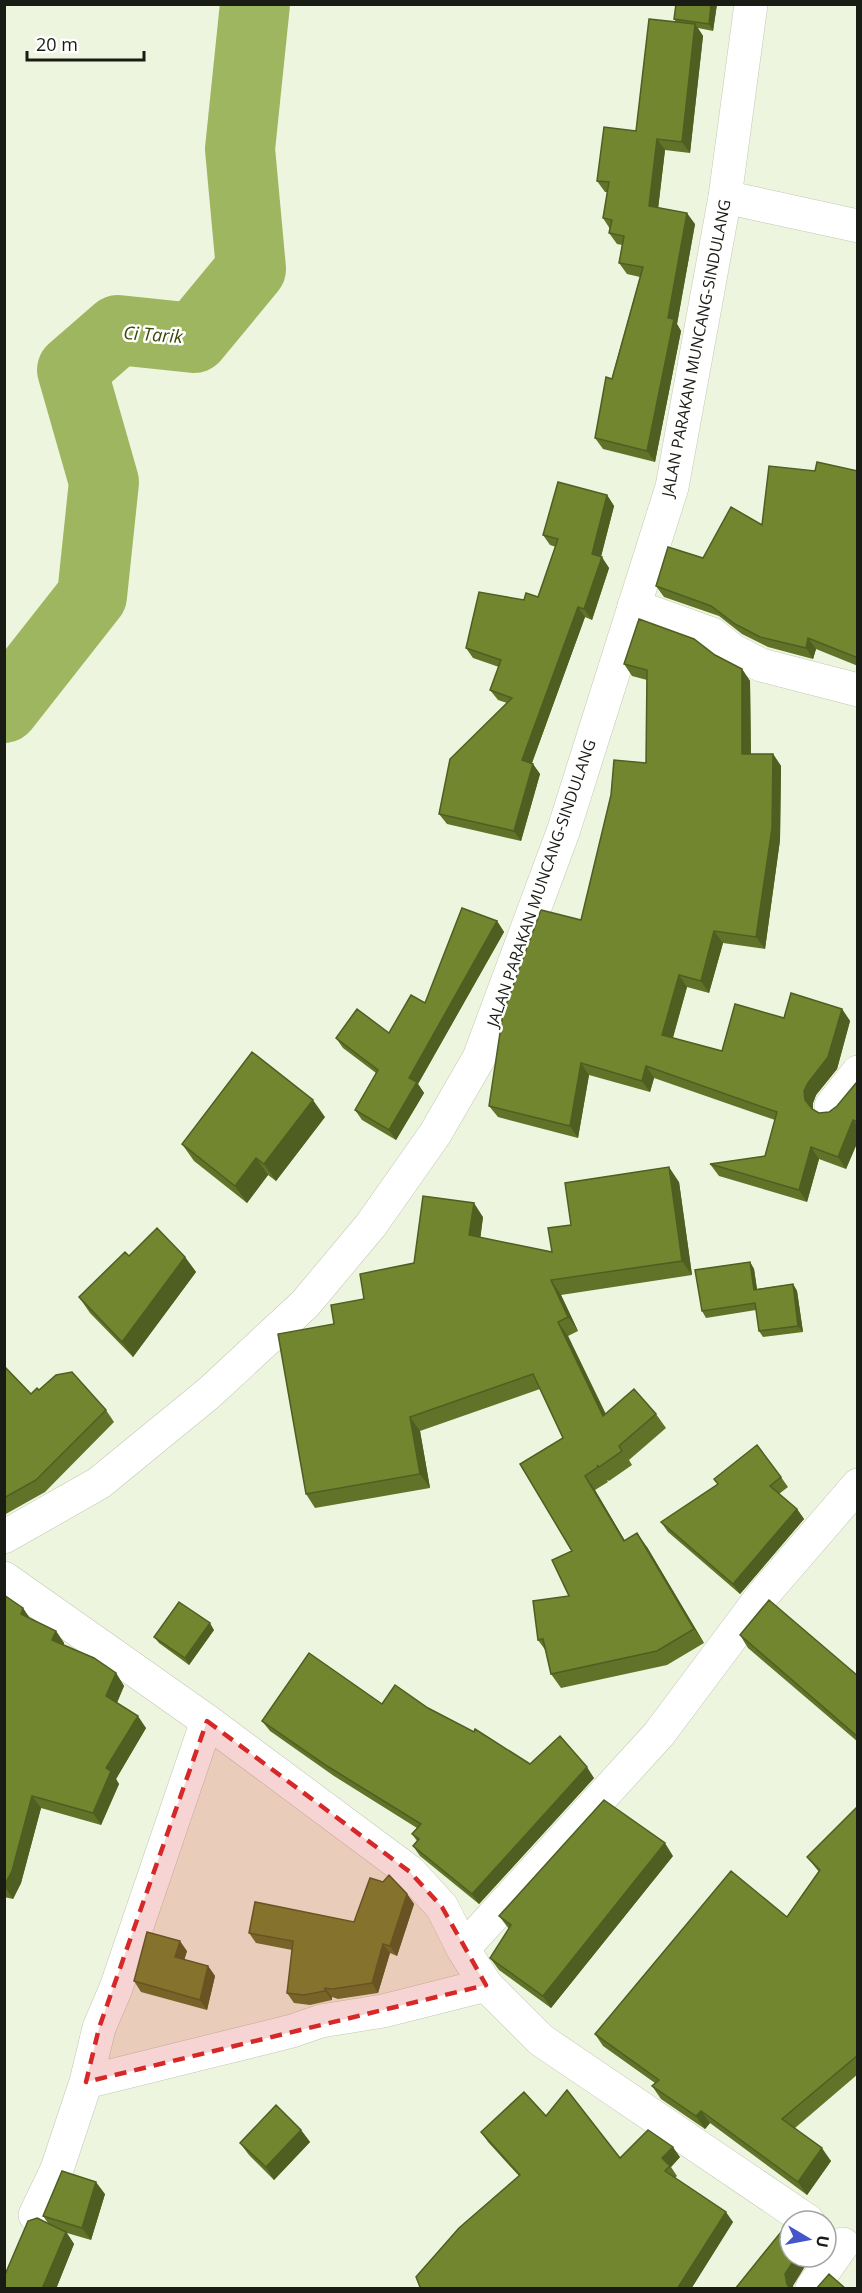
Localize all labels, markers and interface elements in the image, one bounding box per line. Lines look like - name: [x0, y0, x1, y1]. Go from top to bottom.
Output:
- scale bar: [27, 24, 144, 62]
- text: 20 m: [36, 32, 78, 56]
- street label: JALAN PARAKAN MUNCANG-SINDULANG: [656, 197, 736, 501]
- water label: Ci Tarik: [123, 320, 185, 348]
- street label: JALAN PARAKAN MUNCANG-SINDULANG: [481, 736, 601, 1032]
- north arrow: [778, 2209, 838, 2269]
- text: U: [811, 2234, 835, 2249]

